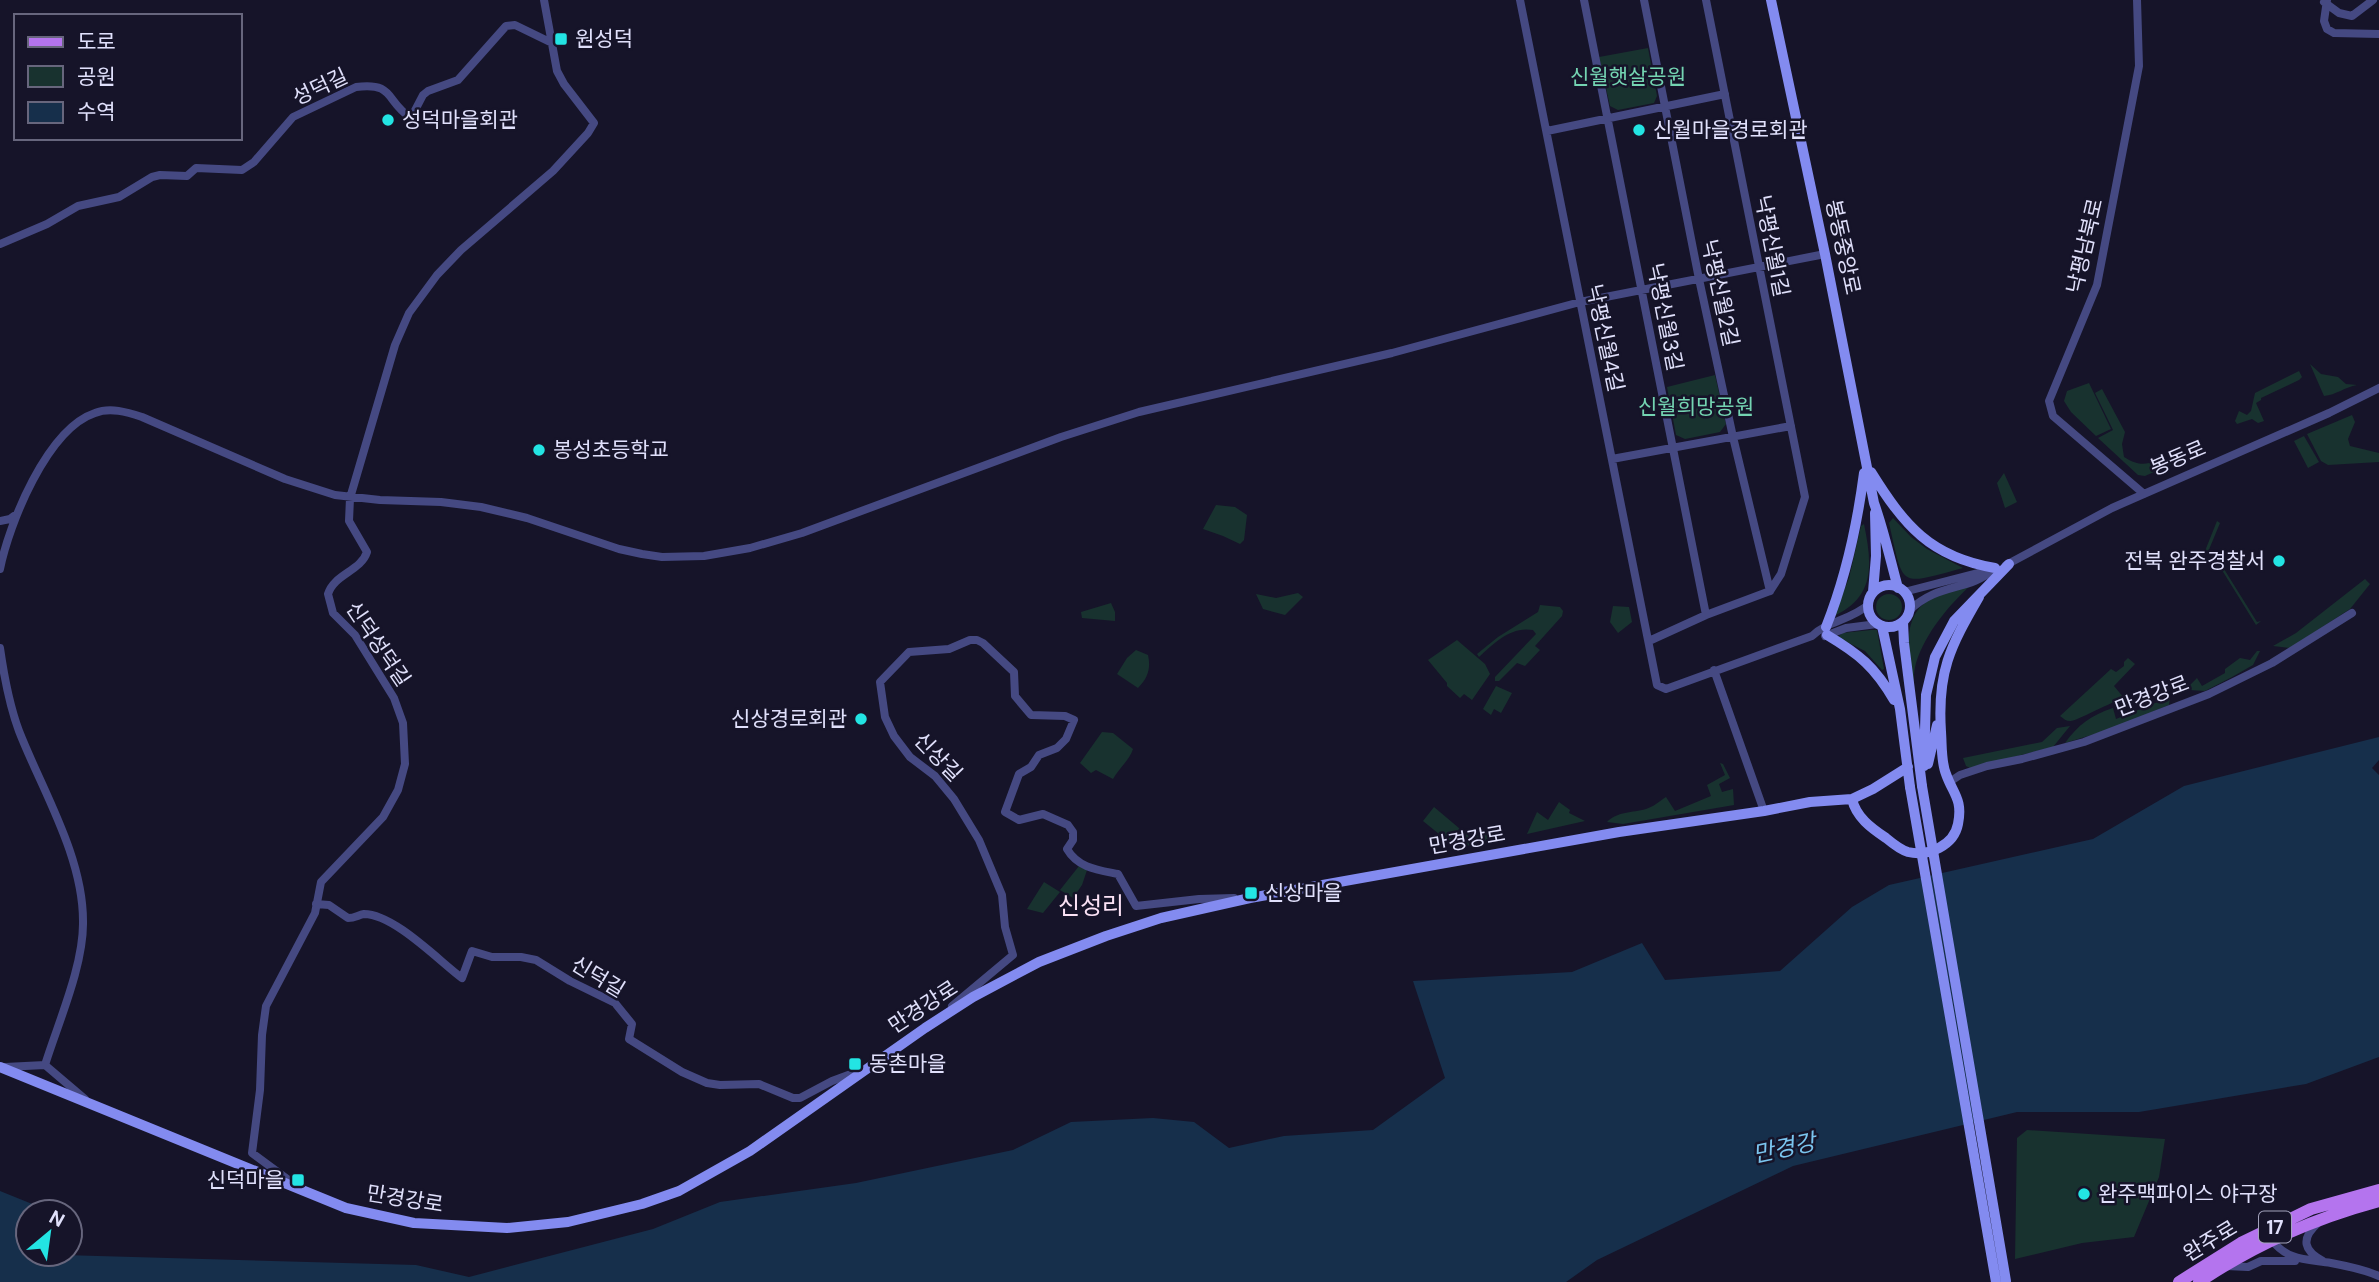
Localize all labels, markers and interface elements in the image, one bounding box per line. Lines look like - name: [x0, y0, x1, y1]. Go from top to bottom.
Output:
- legend: [14, 14, 242, 140]
- place label: 원성덕: [575, 25, 633, 53]
- text: 도로: [77, 28, 116, 56]
- marker: 원성덕: [553, 31, 569, 47]
- street label: 성덕길: [288, 62, 352, 112]
- text: 공원: [77, 63, 116, 91]
- park label: 신월햇살공원: [1570, 63, 1686, 91]
- text: 수역: [77, 98, 116, 126]
- place label: 성덕마을회관: [402, 106, 518, 134]
- marker: 성덕마을회관: [380, 112, 396, 128]
- place label: 신월마을경로회관: [1653, 116, 1808, 144]
- marker: 신월마을경로회관: [1631, 122, 1647, 138]
- street label: 낙평신월1길: [1748, 193, 1796, 299]
- street label: 낙평남북로: [2060, 196, 2110, 296]
- street label: 봉동중앙로: [1819, 197, 1867, 297]
- street label: 낙평신월2길: [1695, 237, 1745, 349]
- street label: 낙평신월3길: [1641, 261, 1689, 373]
- street label: 낙평신월4길: [1580, 282, 1630, 394]
- park label: 신월희망공원: [1638, 393, 1754, 421]
- street label: 봉동로: [2146, 434, 2210, 482]
- place label: 봉성초등학교: [553, 436, 669, 464]
- marker: 봉성초등학교: [531, 442, 547, 458]
- place label: 전북 완주경찰서: [2124, 547, 2265, 575]
- marker: 전북 완주경찰서: [2271, 553, 2287, 569]
- street label: 신덕성덕길: [339, 596, 417, 692]
- street label: 만경강로: [2111, 669, 2193, 723]
- place label: 신상경로회관: [731, 705, 847, 733]
- marker: 신상경로회관: [853, 711, 869, 727]
- street label: 신상길: [908, 726, 968, 788]
- street label: 만경강로: [1427, 820, 1507, 860]
- place label: 신상마을: [1265, 879, 1342, 907]
- marker: 신상마을: [1243, 885, 1259, 901]
- district label: 신성리: [1058, 890, 1124, 921]
- street label: 신덕길: [566, 950, 630, 1004]
- street label: 만경강로: [883, 974, 963, 1040]
- place label: 동촌마을: [869, 1050, 946, 1078]
- marker: 동촌마을: [847, 1056, 863, 1072]
- water label: 만경강: [1750, 1126, 1821, 1169]
- place label: 신덕마을: [207, 1166, 284, 1194]
- marker: 신덕마을: [290, 1172, 306, 1188]
- street label: 만경강로: [365, 1179, 445, 1219]
- place label: 완주맥파이스 야구장: [2098, 1180, 2277, 1208]
- marker: 완주맥파이스 야구장: [2076, 1186, 2092, 1202]
- north arrow: [14, 1198, 84, 1268]
- text: N: [45, 1204, 69, 1233]
- road number: 17: [2259, 1212, 2291, 1242]
- street label: 완주로: [2178, 1214, 2242, 1268]

